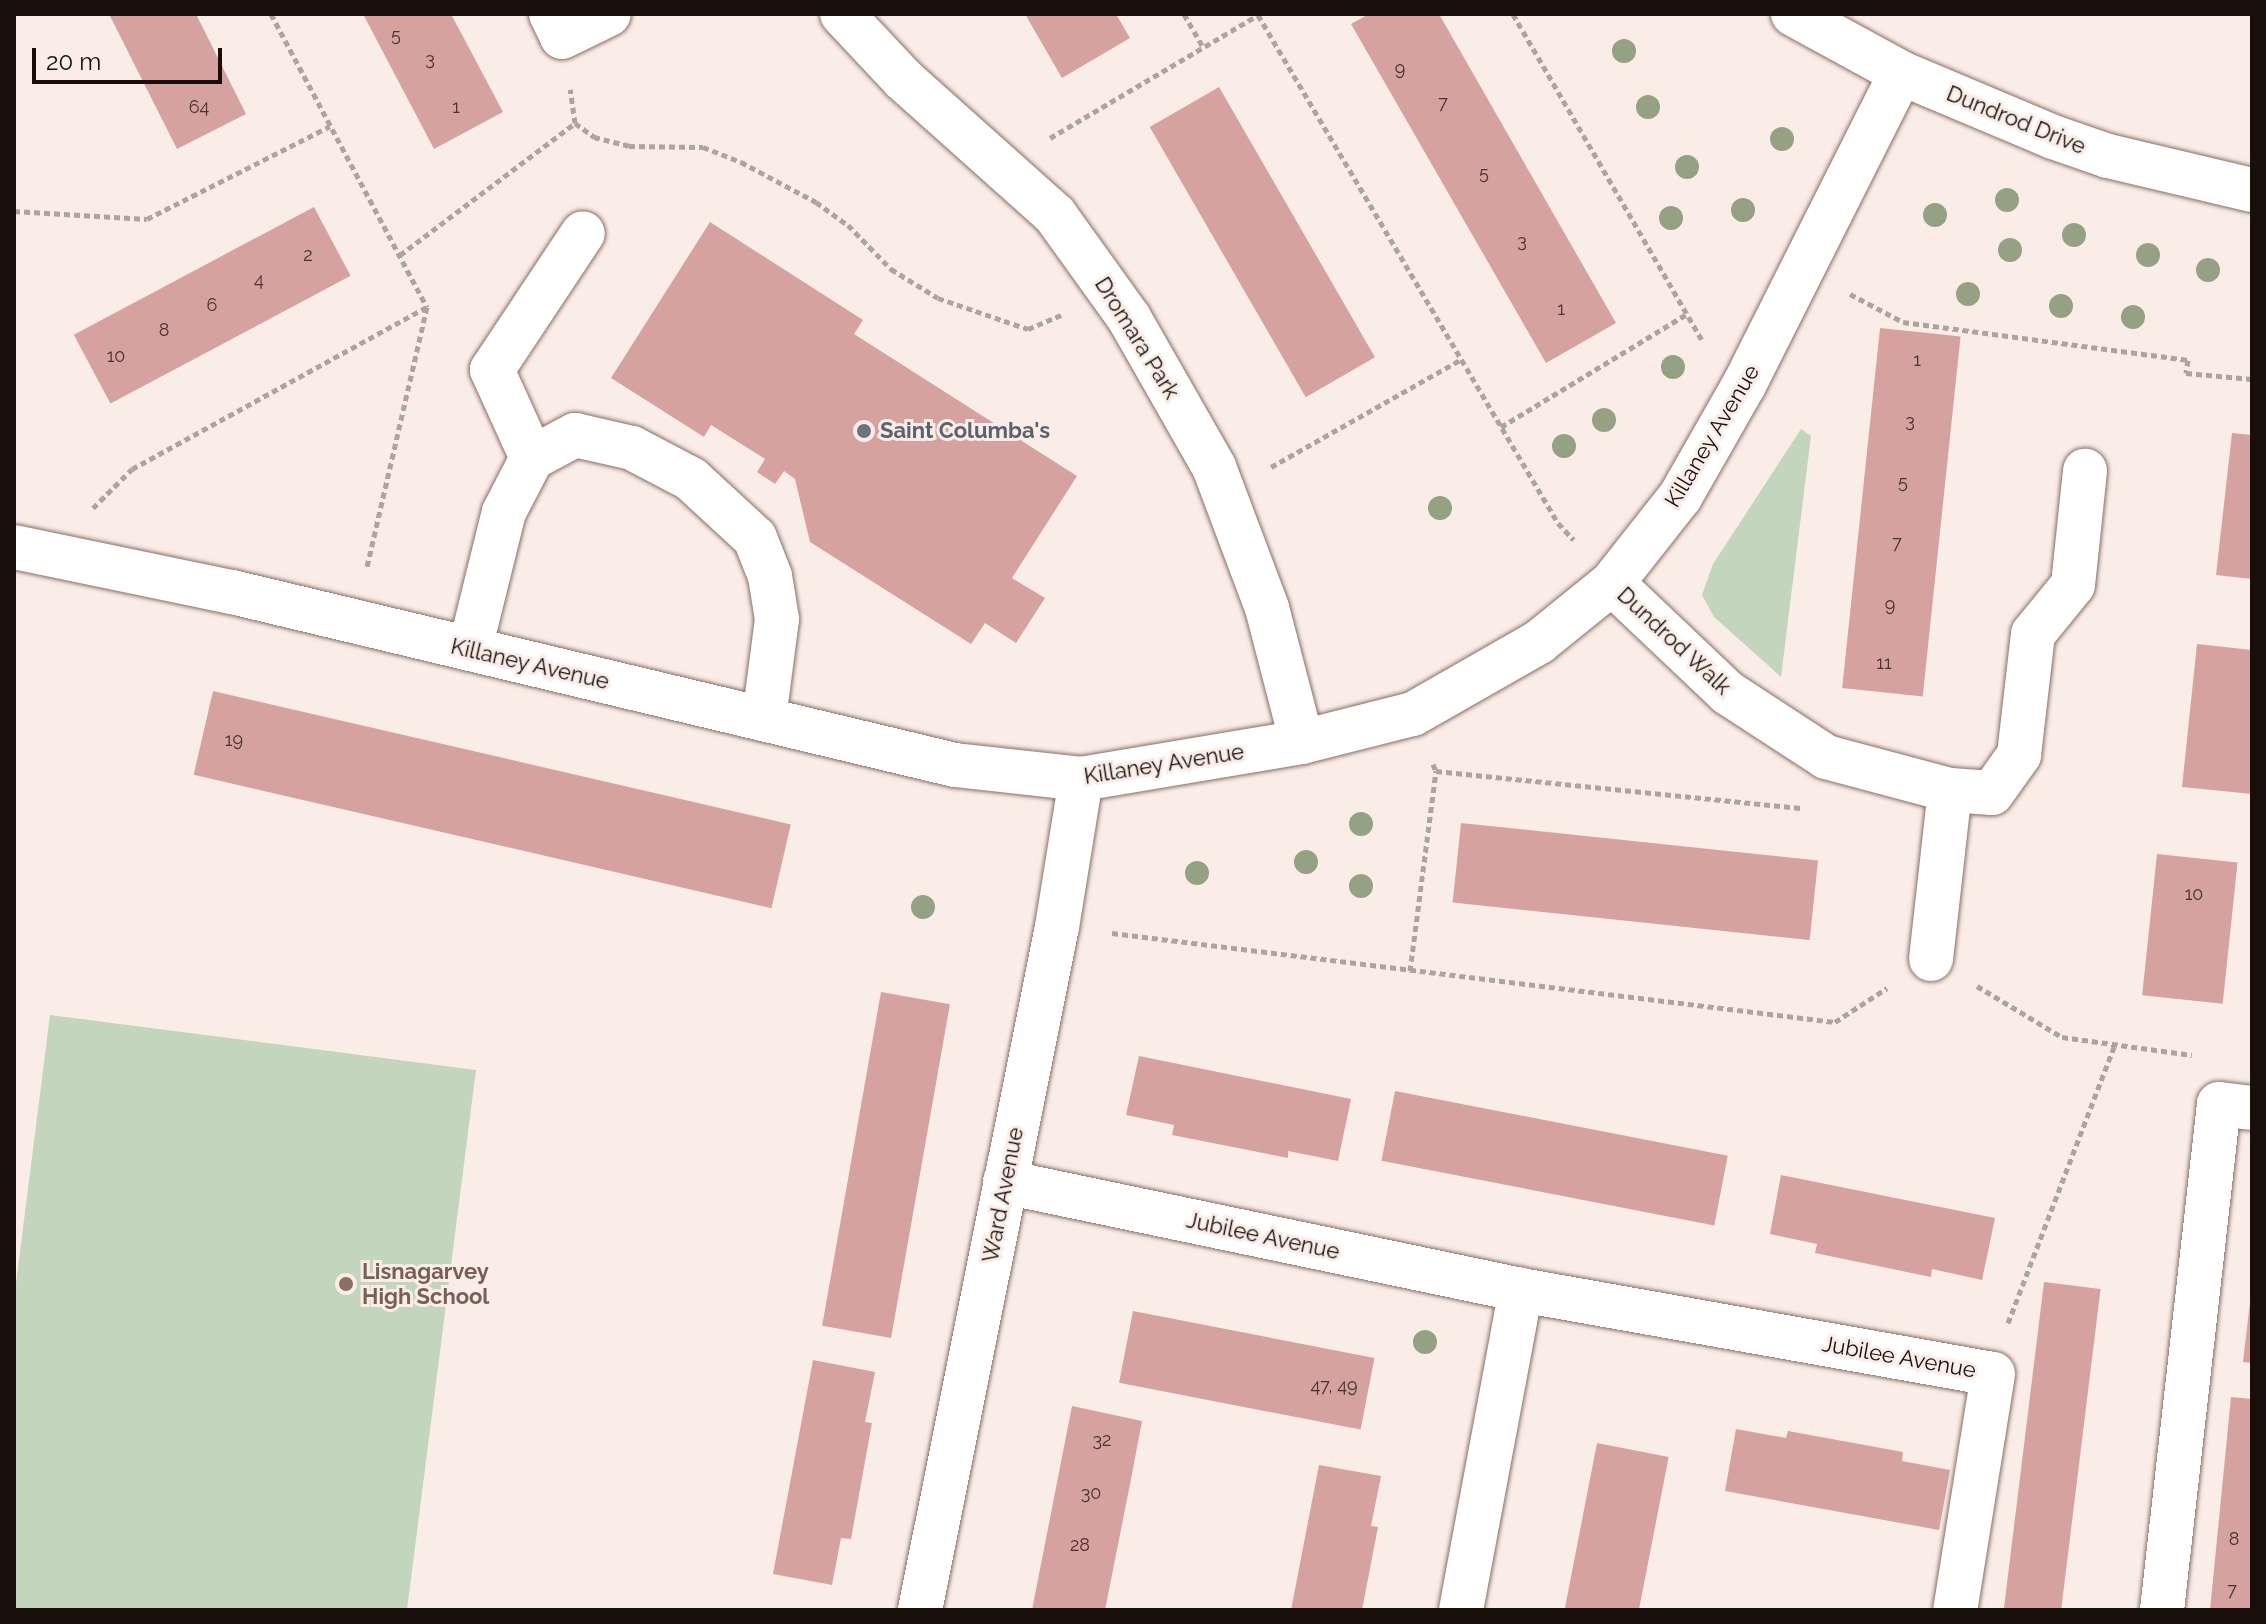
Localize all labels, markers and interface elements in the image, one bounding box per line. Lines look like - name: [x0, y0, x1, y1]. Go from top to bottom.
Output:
- house number: 5: [391, 24, 401, 46]
- scale bar: [36, 32, 226, 82]
- text: 20 m: [46, 47, 101, 76]
- house number: 3: [425, 48, 435, 70]
- house number: 9: [1395, 58, 1405, 80]
- street label: Dundrod Drive: [1943, 80, 2089, 160]
- house number: 7: [1438, 92, 1448, 114]
- house number: 64: [189, 96, 209, 118]
- house number: 1: [452, 96, 460, 118]
- house number: 5: [1479, 162, 1489, 184]
- house number: 3: [1517, 230, 1527, 252]
- house number: 2: [303, 244, 313, 266]
- house number: 4: [254, 269, 264, 291]
- street label: Dromara Park: [1089, 272, 1185, 404]
- house number: 6: [207, 294, 217, 316]
- house number: 1: [1557, 298, 1565, 320]
- house number: 8: [159, 319, 169, 341]
- house number: 10: [107, 345, 125, 367]
- house number: 1: [1913, 349, 1921, 371]
- street label: Killaney Avenue: [1659, 359, 1765, 513]
- house number: 3: [1905, 410, 1915, 432]
- place label: Saint Columba's: [880, 418, 1050, 444]
- marker: Saint Columba's: [855, 422, 873, 440]
- house number: 5: [1898, 471, 1908, 493]
- house number: 7: [1892, 532, 1902, 554]
- street label: Dundrod Walk: [1611, 581, 1737, 701]
- house number: 9: [1885, 594, 1895, 616]
- street label: Killaney Avenue: [448, 633, 612, 695]
- house number: 11: [1876, 652, 1892, 674]
- house number: 19: [225, 729, 243, 751]
- street label: Killaney Avenue: [1081, 738, 1247, 790]
- house number: 10: [2185, 883, 2203, 905]
- street label: Ward Avenue: [977, 1125, 1029, 1265]
- street label: Jubilee Avenue: [1184, 1207, 1342, 1265]
- place label: Lisnagarvey High School: [362, 1258, 489, 1310]
- marker: Lisnagarvey High School: [337, 1275, 355, 1293]
- street label: Jubilee Avenue: [1820, 1330, 1978, 1384]
- house number: 47, 49: [1310, 1375, 1358, 1397]
- house number: 32: [1093, 1429, 1111, 1451]
- house number: 30: [1081, 1482, 1101, 1504]
- house number: 8: [2229, 1528, 2239, 1550]
- house number: 28: [1070, 1534, 1090, 1556]
- house number: 7: [2227, 1579, 2237, 1601]

